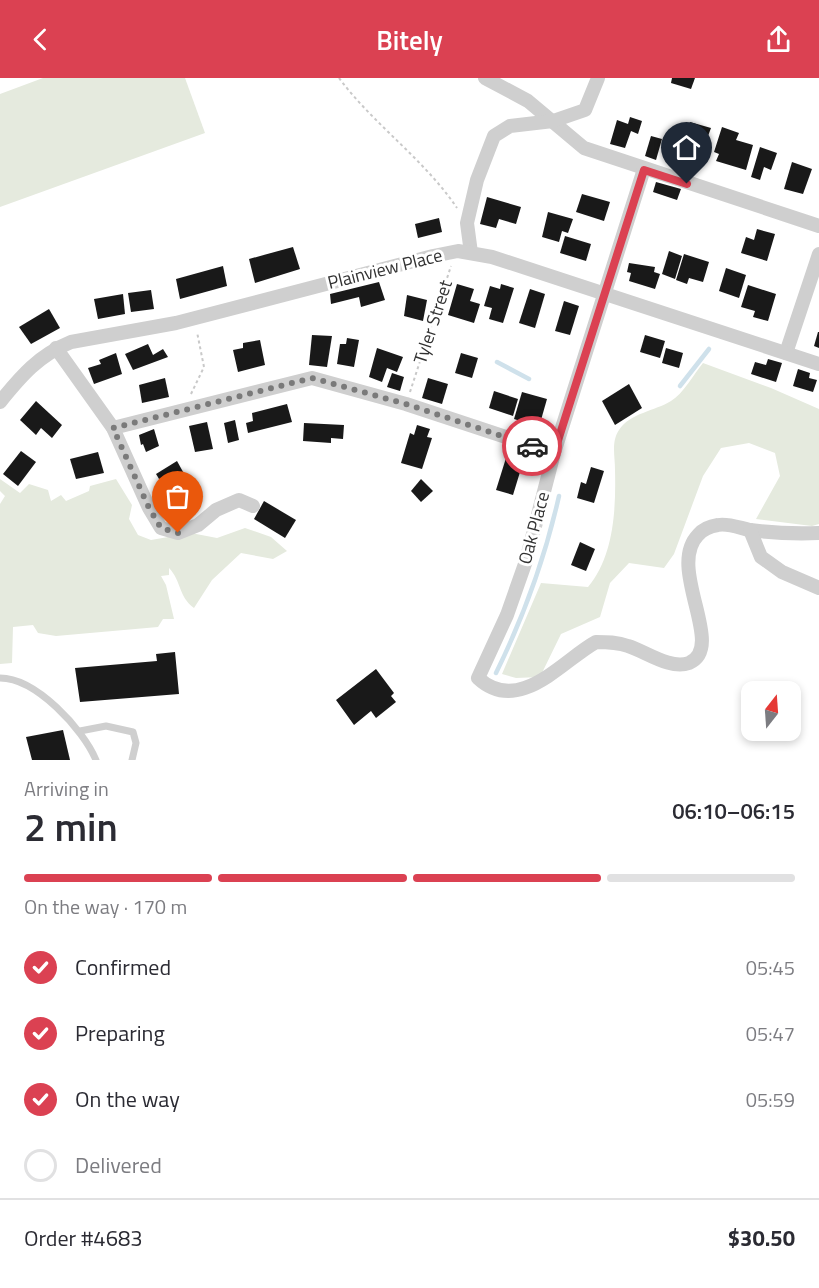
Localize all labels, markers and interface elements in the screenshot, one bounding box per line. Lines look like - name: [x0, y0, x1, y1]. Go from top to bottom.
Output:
- text: Bitely: [376, 19, 443, 60]
- icon: back: [24, 23, 57, 56]
- icon: share: [762, 23, 795, 56]
- pin: [661, 122, 712, 184]
- icon: home: [670, 131, 703, 164]
- street label: Plainview Place: [325, 241, 445, 296]
- street label: Tyler Street: [406, 276, 459, 367]
- courier: [502, 416, 562, 476]
- icon: car: [516, 430, 549, 463]
- pin: [152, 471, 203, 533]
- icon: bag: [161, 480, 194, 513]
- street label: Oak Place: [511, 489, 556, 567]
- north arrow: [741, 681, 801, 741]
- map controls: [741, 681, 801, 741]
- text: Arriving in: [24, 773, 109, 804]
- text: 06:10–06:15: [672, 794, 795, 828]
- text: 2 min: [24, 797, 118, 856]
- text: On the way · 170 m: [24, 891, 187, 922]
- text: Confirmed: [75, 950, 171, 984]
- icon: check: [24, 951, 57, 984]
- text: 05:45: [746, 952, 795, 983]
- text: Preparing: [75, 1016, 165, 1050]
- icon: check: [24, 1017, 57, 1050]
- text: 05:47: [746, 1018, 795, 1049]
- text: On the way: [75, 1082, 180, 1116]
- icon: check: [24, 1083, 57, 1116]
- text: 05:59: [746, 1084, 795, 1115]
- text: Delivered: [75, 1148, 162, 1182]
- text: Order #4683: [24, 1221, 143, 1255]
- text: $30.50: [728, 1221, 795, 1255]

